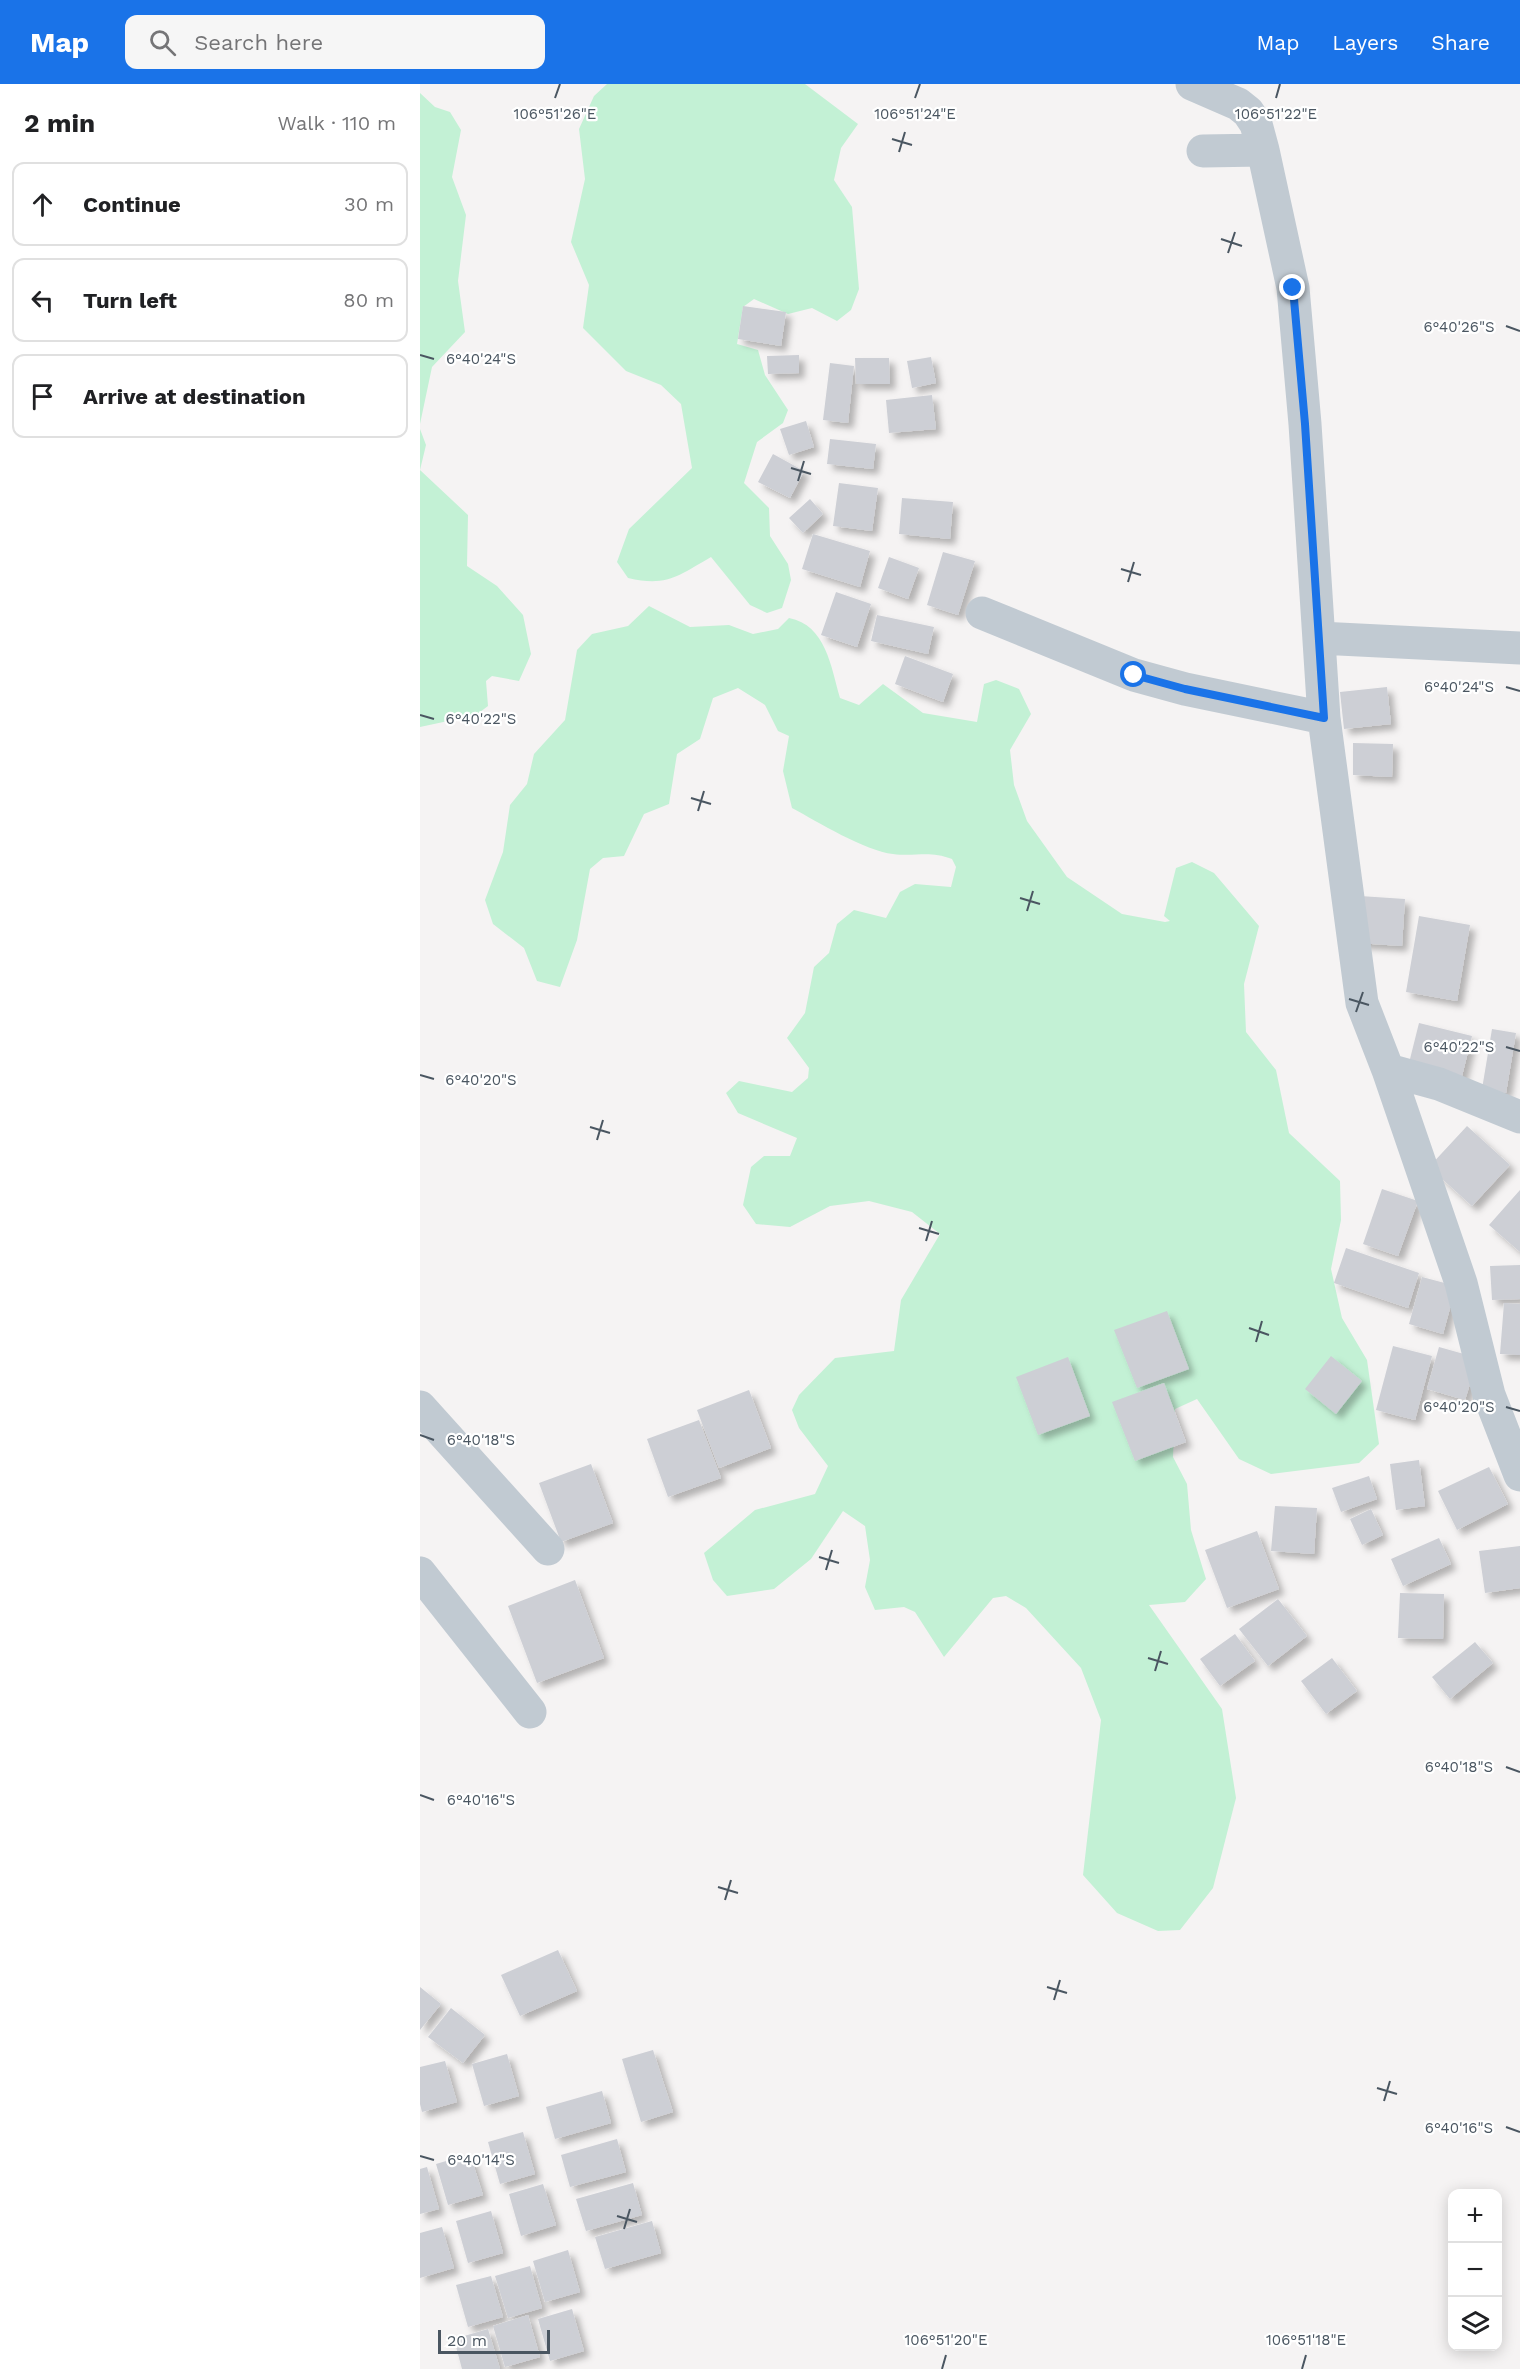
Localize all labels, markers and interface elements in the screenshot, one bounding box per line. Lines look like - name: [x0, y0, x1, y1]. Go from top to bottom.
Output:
- search box: [125, 15, 545, 69]
- text: Map: [30, 26, 89, 59]
- icon: search: [146, 26, 179, 59]
- text: Search here: [194, 30, 323, 55]
- text: Map: [1256, 30, 1299, 55]
- text: Layers: [1332, 30, 1398, 55]
- text: Share: [1431, 30, 1490, 55]
- text: 106°51'26"E: [514, 105, 596, 123]
- text: 106°51'24"E: [874, 105, 956, 123]
- text: 106°51'22"E: [1235, 105, 1317, 123]
- text: 2 min: [24, 108, 95, 138]
- text: Walk · 110 m: [278, 111, 396, 135]
- icon: ahead: [26, 188, 59, 221]
- text: Continue: [83, 192, 181, 217]
- text: 30 m: [344, 192, 394, 216]
- route end: [1279, 274, 1305, 300]
- icon: left: [26, 284, 59, 317]
- text: Turn left: [83, 288, 177, 313]
- text: 80 m: [343, 288, 394, 312]
- text: 6°40'26"S: [1423, 318, 1495, 336]
- text: 6°40'24"S: [446, 350, 516, 368]
- icon: arrive: [26, 380, 59, 413]
- text: Arrive at destination: [83, 384, 306, 409]
- route start: [1120, 661, 1146, 687]
- text: 6°40'24"S: [1424, 678, 1494, 696]
- text: 6°40'22"S: [446, 710, 516, 728]
- text: 6°40'22"S: [1424, 1038, 1494, 1056]
- text: 6°40'20"S: [445, 1071, 517, 1089]
- text: 6°40'20"S: [1423, 1398, 1495, 1416]
- text: 6°40'18"S: [447, 1431, 515, 1449]
- text: 6°40'18"S: [1425, 1758, 1493, 1776]
- text: 6°40'16"S: [447, 1791, 515, 1809]
- text: 6°40'16"S: [1425, 2119, 1493, 2137]
- text: 6°40'14"S: [447, 2151, 515, 2169]
- map controls: [1448, 2189, 1502, 2351]
- button: +: [1448, 2189, 1502, 2243]
- button: −: [1448, 2243, 1502, 2297]
- button: layers: [1448, 2297, 1502, 2351]
- scale bar: [438, 2327, 550, 2354]
- text: 20 m: [447, 2331, 487, 2350]
- text: 106°51'20"E: [905, 2331, 987, 2349]
- text: 106°51'18"E: [1266, 2331, 1346, 2349]

